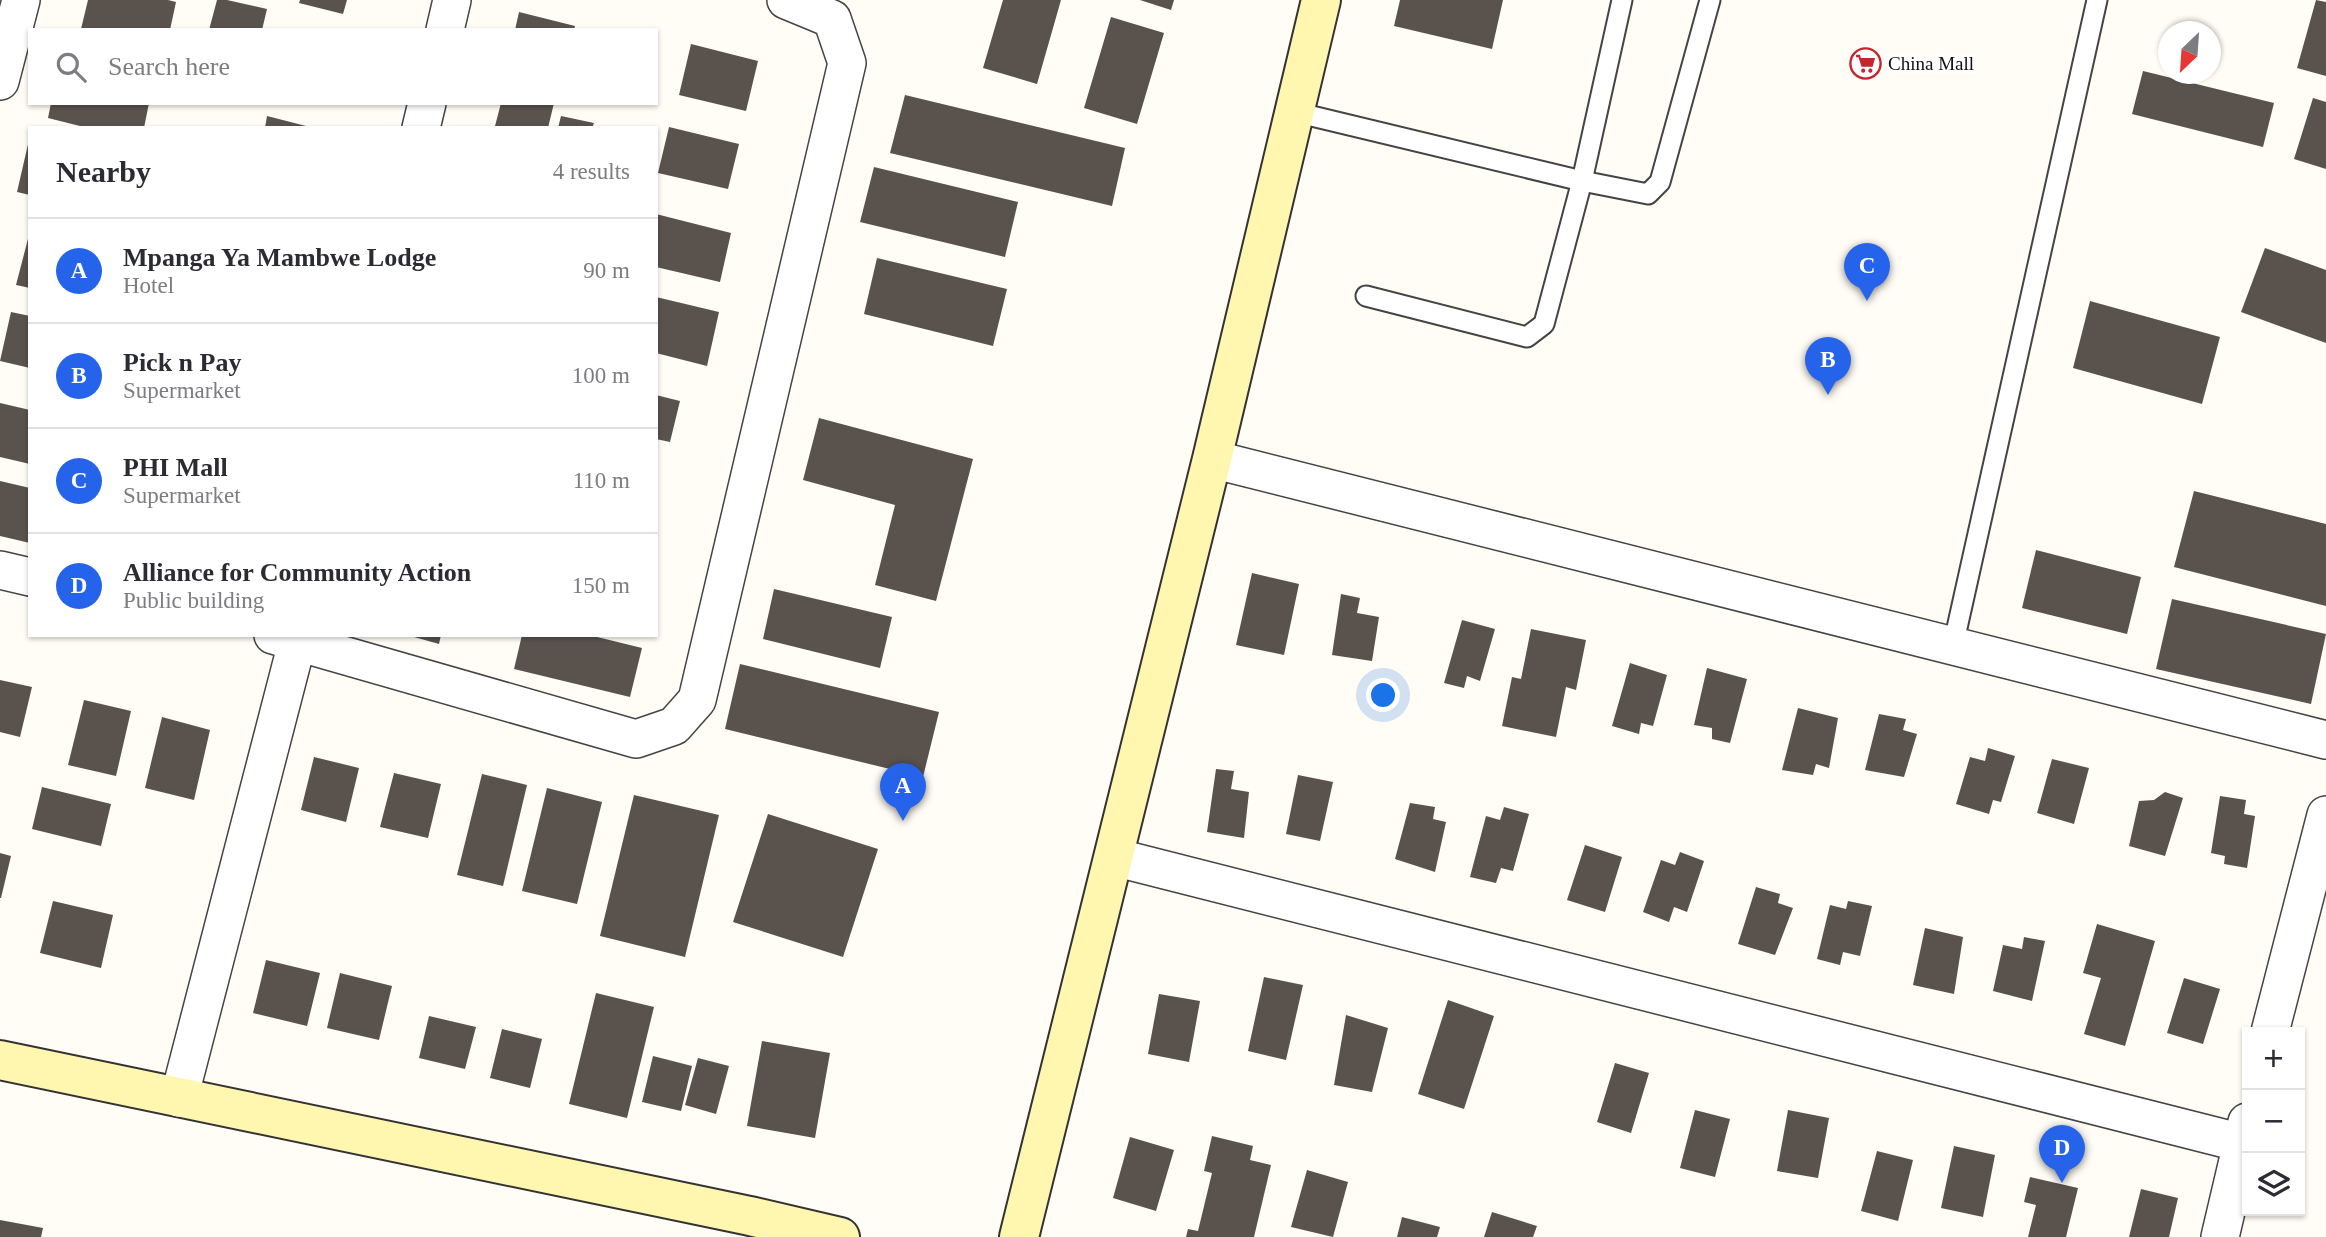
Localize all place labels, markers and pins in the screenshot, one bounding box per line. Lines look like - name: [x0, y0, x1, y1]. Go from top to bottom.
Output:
- supermarket icon: China Mall: [1848, 46, 1882, 80]
- place label: China Mall: [1888, 53, 1974, 74]
- pin: C: [1844, 243, 1890, 301]
- pin: B: [1805, 337, 1851, 395]
- pin: A: [880, 763, 926, 821]
- pin: D: [2039, 1125, 2085, 1183]

